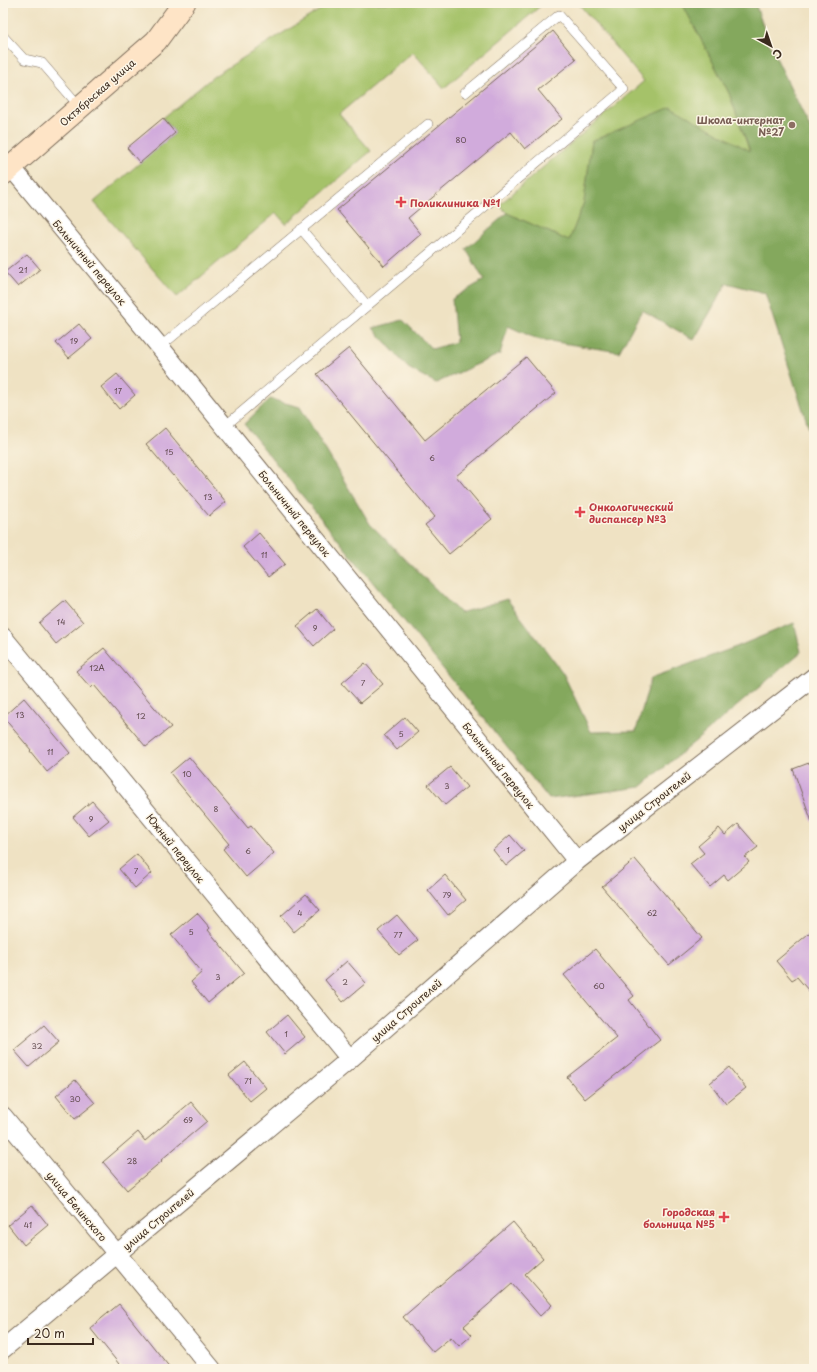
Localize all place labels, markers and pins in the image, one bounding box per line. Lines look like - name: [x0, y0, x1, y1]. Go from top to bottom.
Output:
- place label: Школа-интернат №27: [697, 112, 785, 139]
- marker: Школа-интернат №27: [787, 120, 797, 130]
- place label: Поликлиника №1: [410, 195, 501, 210]
- marker: Поликлиника №1: [395, 196, 407, 208]
- place label: Онкологический диспансер №3: [589, 499, 673, 526]
- marker: Онкологический диспансер №3: [574, 506, 586, 518]
- place label: Городская больница №5: [643, 1204, 715, 1231]
- marker: Городская больница №5: [718, 1211, 730, 1223]

